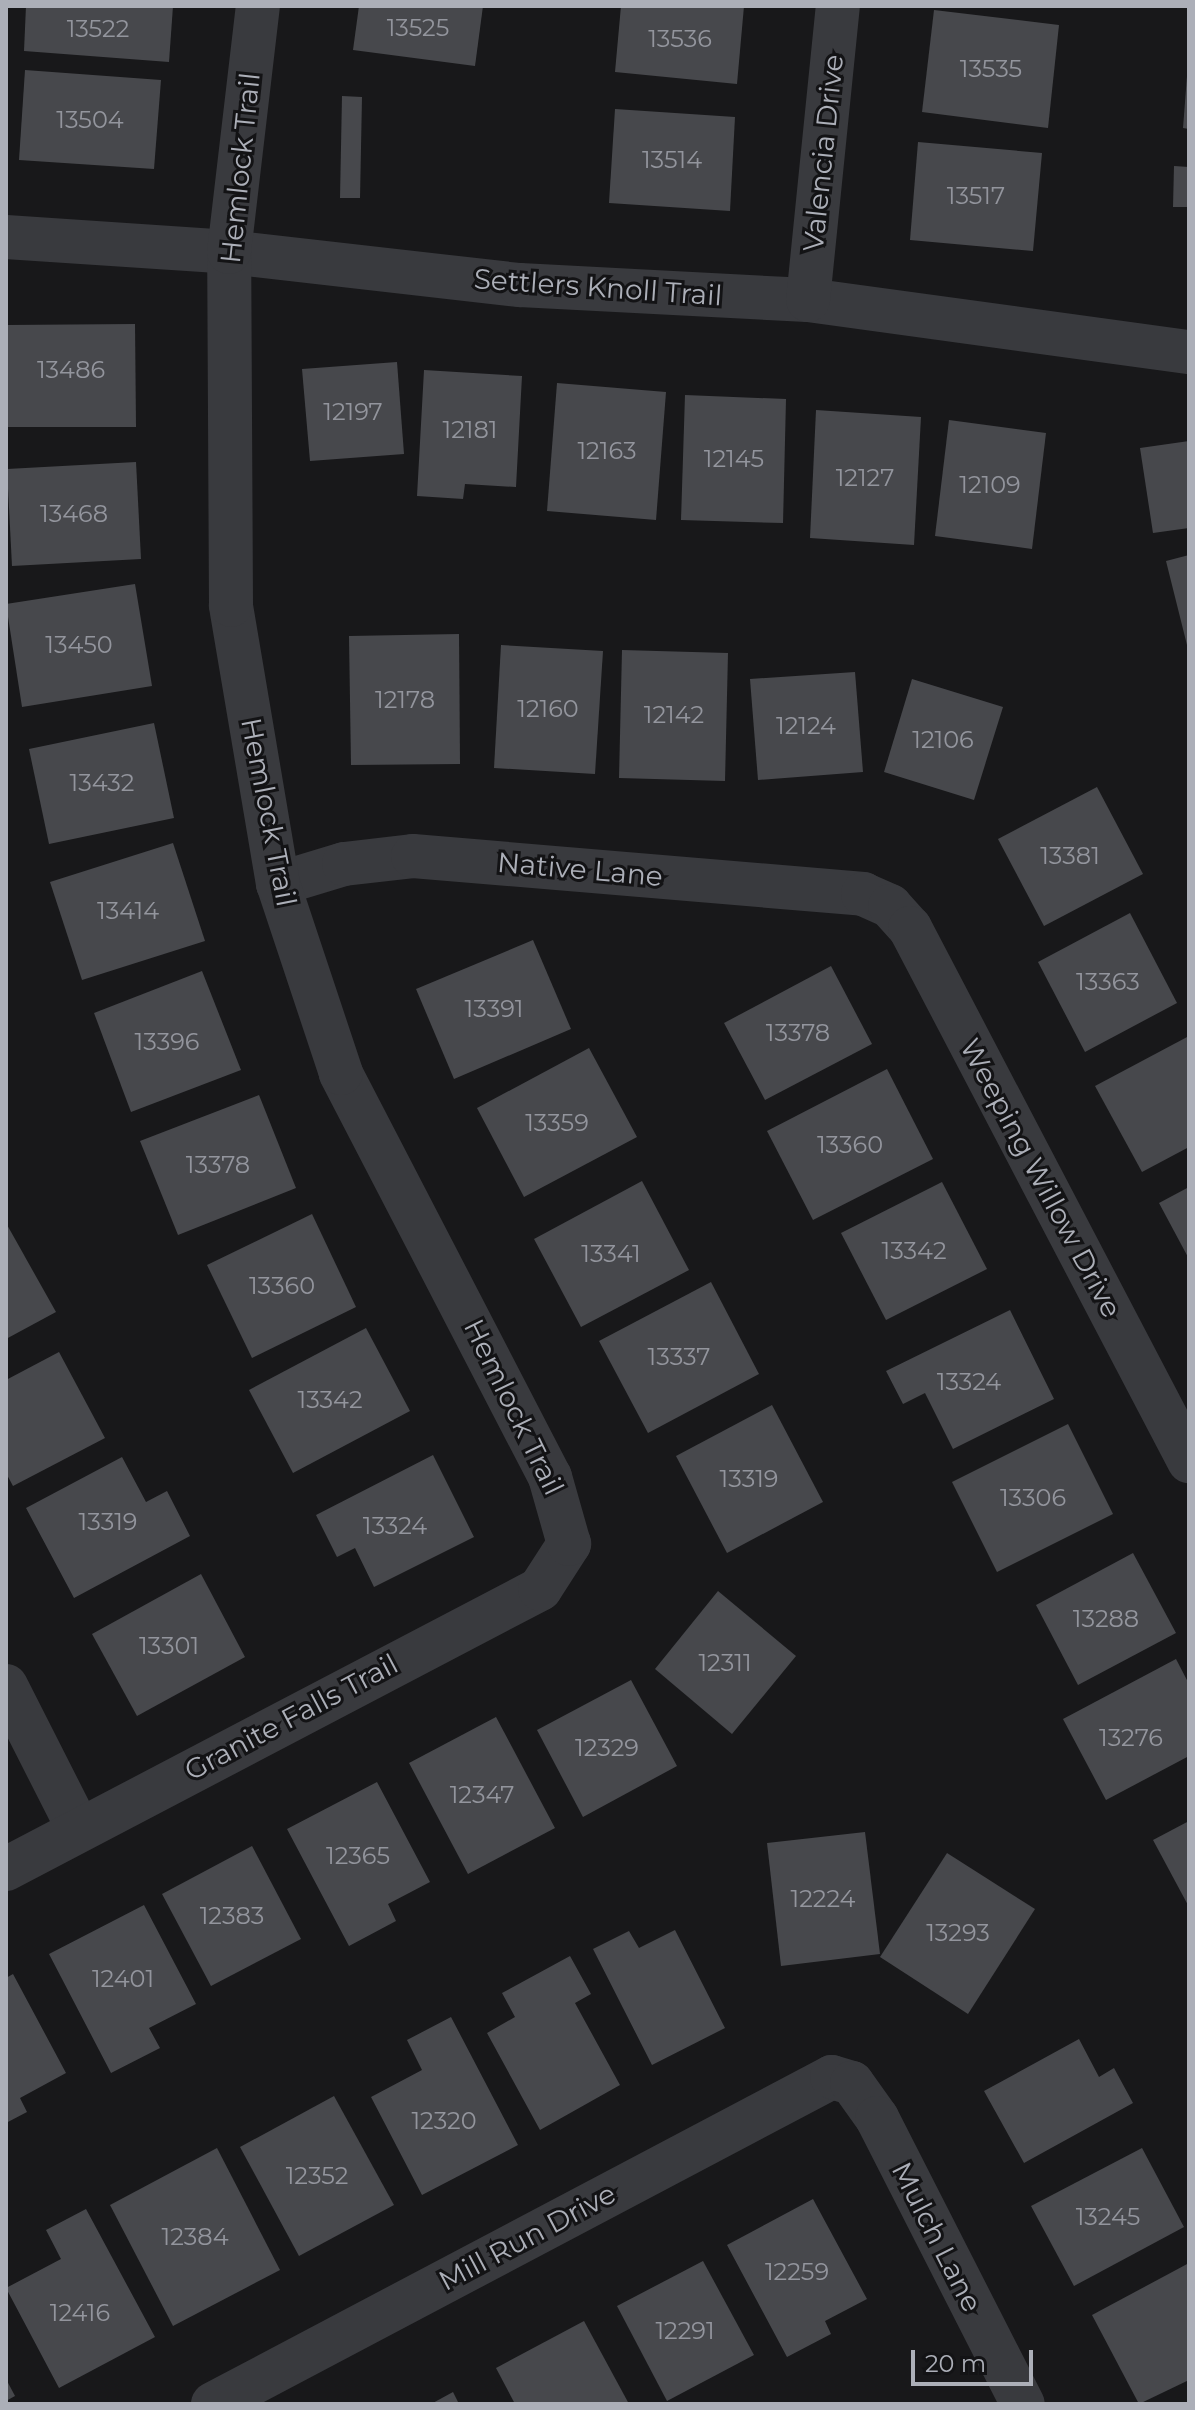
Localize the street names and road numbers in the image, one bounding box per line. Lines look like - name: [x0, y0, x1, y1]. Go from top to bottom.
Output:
- street label: Valencia Drive: [796, 53, 850, 253]
- street label: Hemlock Trail: [213, 71, 267, 265]
- street label: Settlers Knoll Trail: [473, 262, 723, 312]
- street label: Hemlock Trail: [234, 715, 304, 909]
- street label: Native Lane: [496, 845, 664, 893]
- street label: Weeping Willow Drive: [953, 1033, 1129, 1323]
- street label: Hemlock Trail: [457, 1314, 571, 1500]
- street label: Granite Falls Trail: [179, 1647, 403, 1787]
- street label: Mulch Lane: [885, 2156, 989, 2318]
- street label: Mill Run Drive: [433, 2176, 621, 2298]

